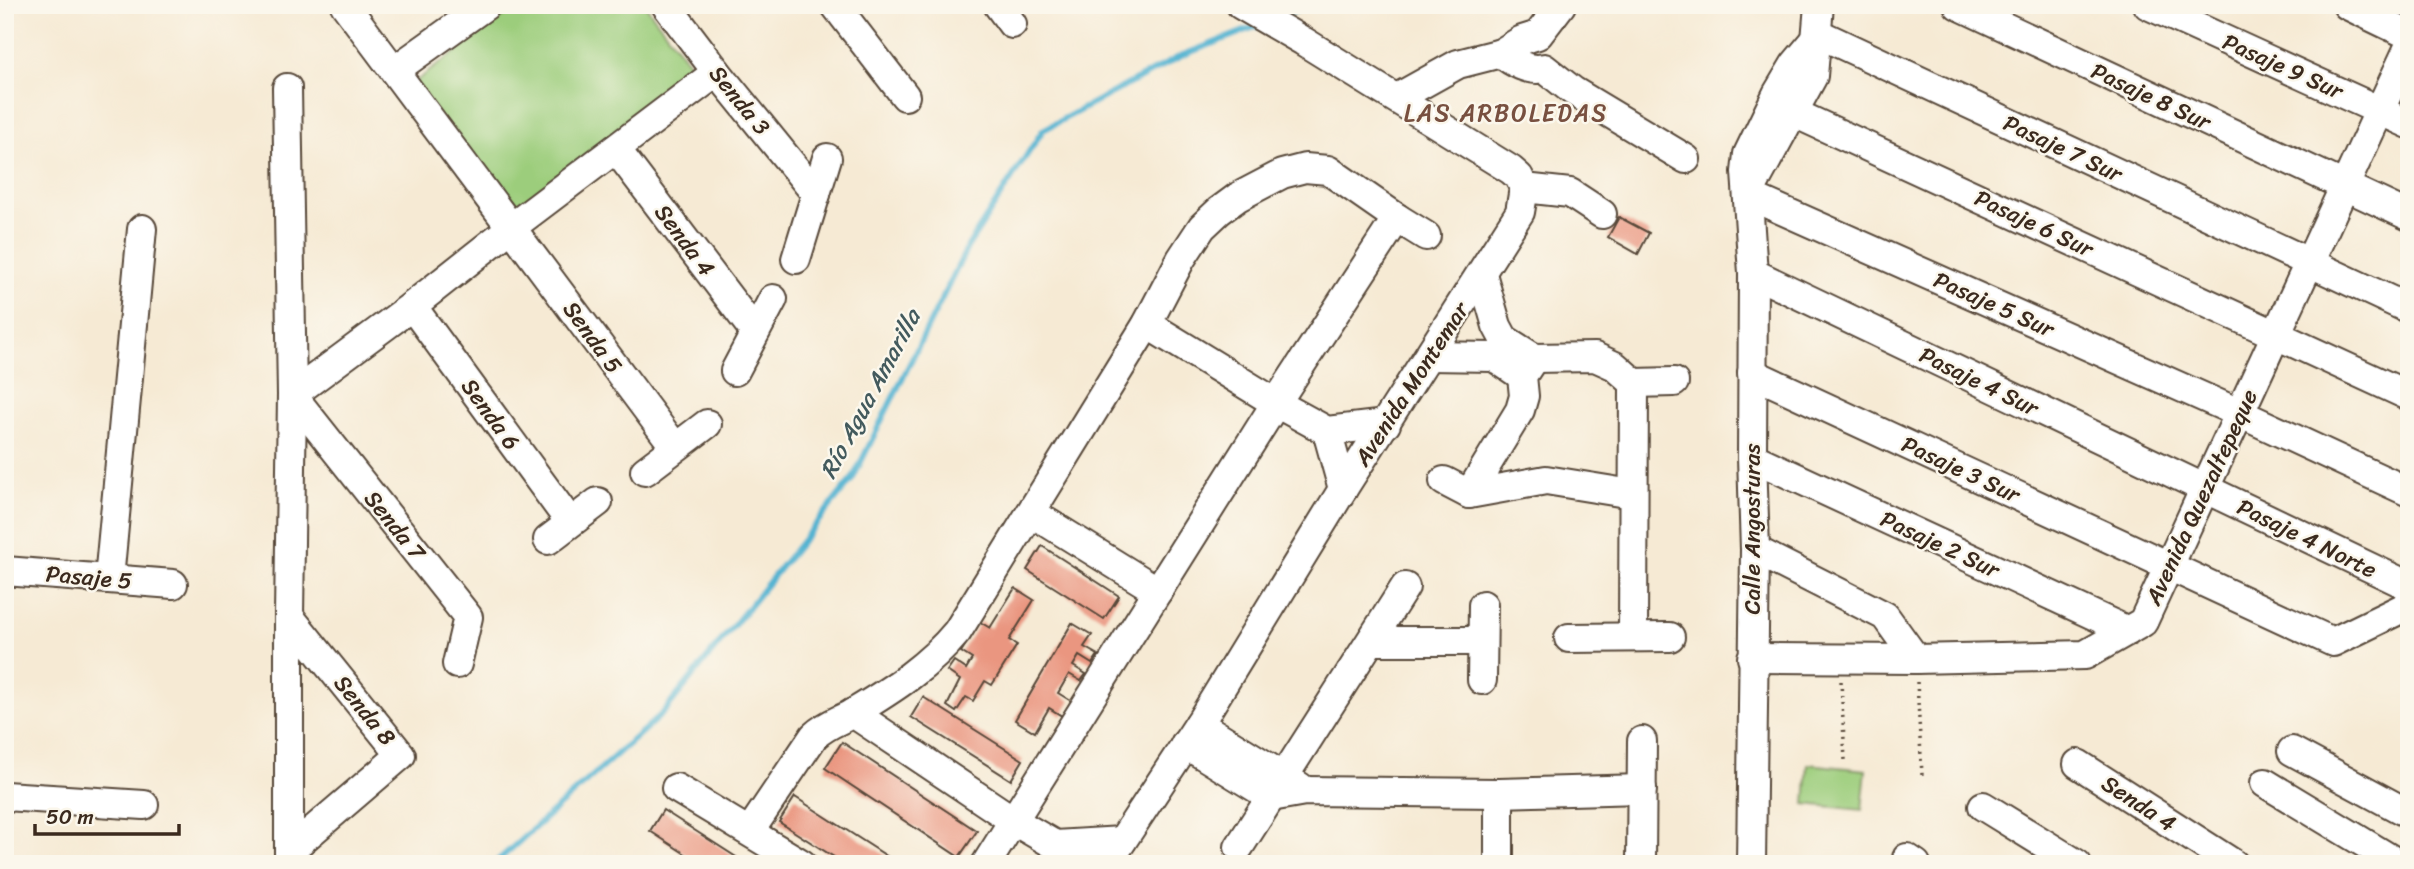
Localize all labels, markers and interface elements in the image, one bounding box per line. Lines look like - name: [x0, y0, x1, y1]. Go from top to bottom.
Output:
- street label: Pasaje 9 Sur: [2216, 22, 2351, 112]
- street label: Pasaje 8 Sur: [2084, 51, 2219, 143]
- street label: Senda 3: [698, 56, 781, 145]
- district label: LAS ARBOLEDAS: [1404, 92, 1608, 134]
- street label: Pasaje 7 Sur: [1996, 103, 2131, 195]
- street label: Pasaje 6 Sur: [1967, 178, 2102, 270]
- street label: Senda 4: [643, 195, 726, 286]
- street label: Pasaje 5 Sur: [1927, 260, 2062, 350]
- street label: Senda 5: [552, 292, 633, 383]
- street label: Avenida Montemar: [1342, 292, 1481, 476]
- water label: Río Agua Amarilla: [808, 300, 933, 486]
- street label: Pasaje 4 Sur: [1912, 335, 2047, 429]
- street label: Senda 6: [450, 369, 531, 459]
- street label: Avenida Quezaltepeque: [2133, 382, 2270, 613]
- street label: Pasaje 3 Sur: [1895, 424, 2028, 516]
- street label: Calle Angosturas: [1732, 443, 1773, 615]
- street label: Senda 7: [353, 481, 437, 571]
- street label: Pasaje 4 Norte: [2230, 487, 2384, 590]
- street label: Pasaje 2 Sur: [1873, 499, 2008, 591]
- street label: Pasaje 5: [44, 553, 134, 602]
- street label: Senda 8: [323, 665, 406, 755]
- street label: Senda 4: [2093, 764, 2185, 843]
- scale bar: [35, 792, 178, 836]
- text: 50 m: [46, 798, 94, 836]

